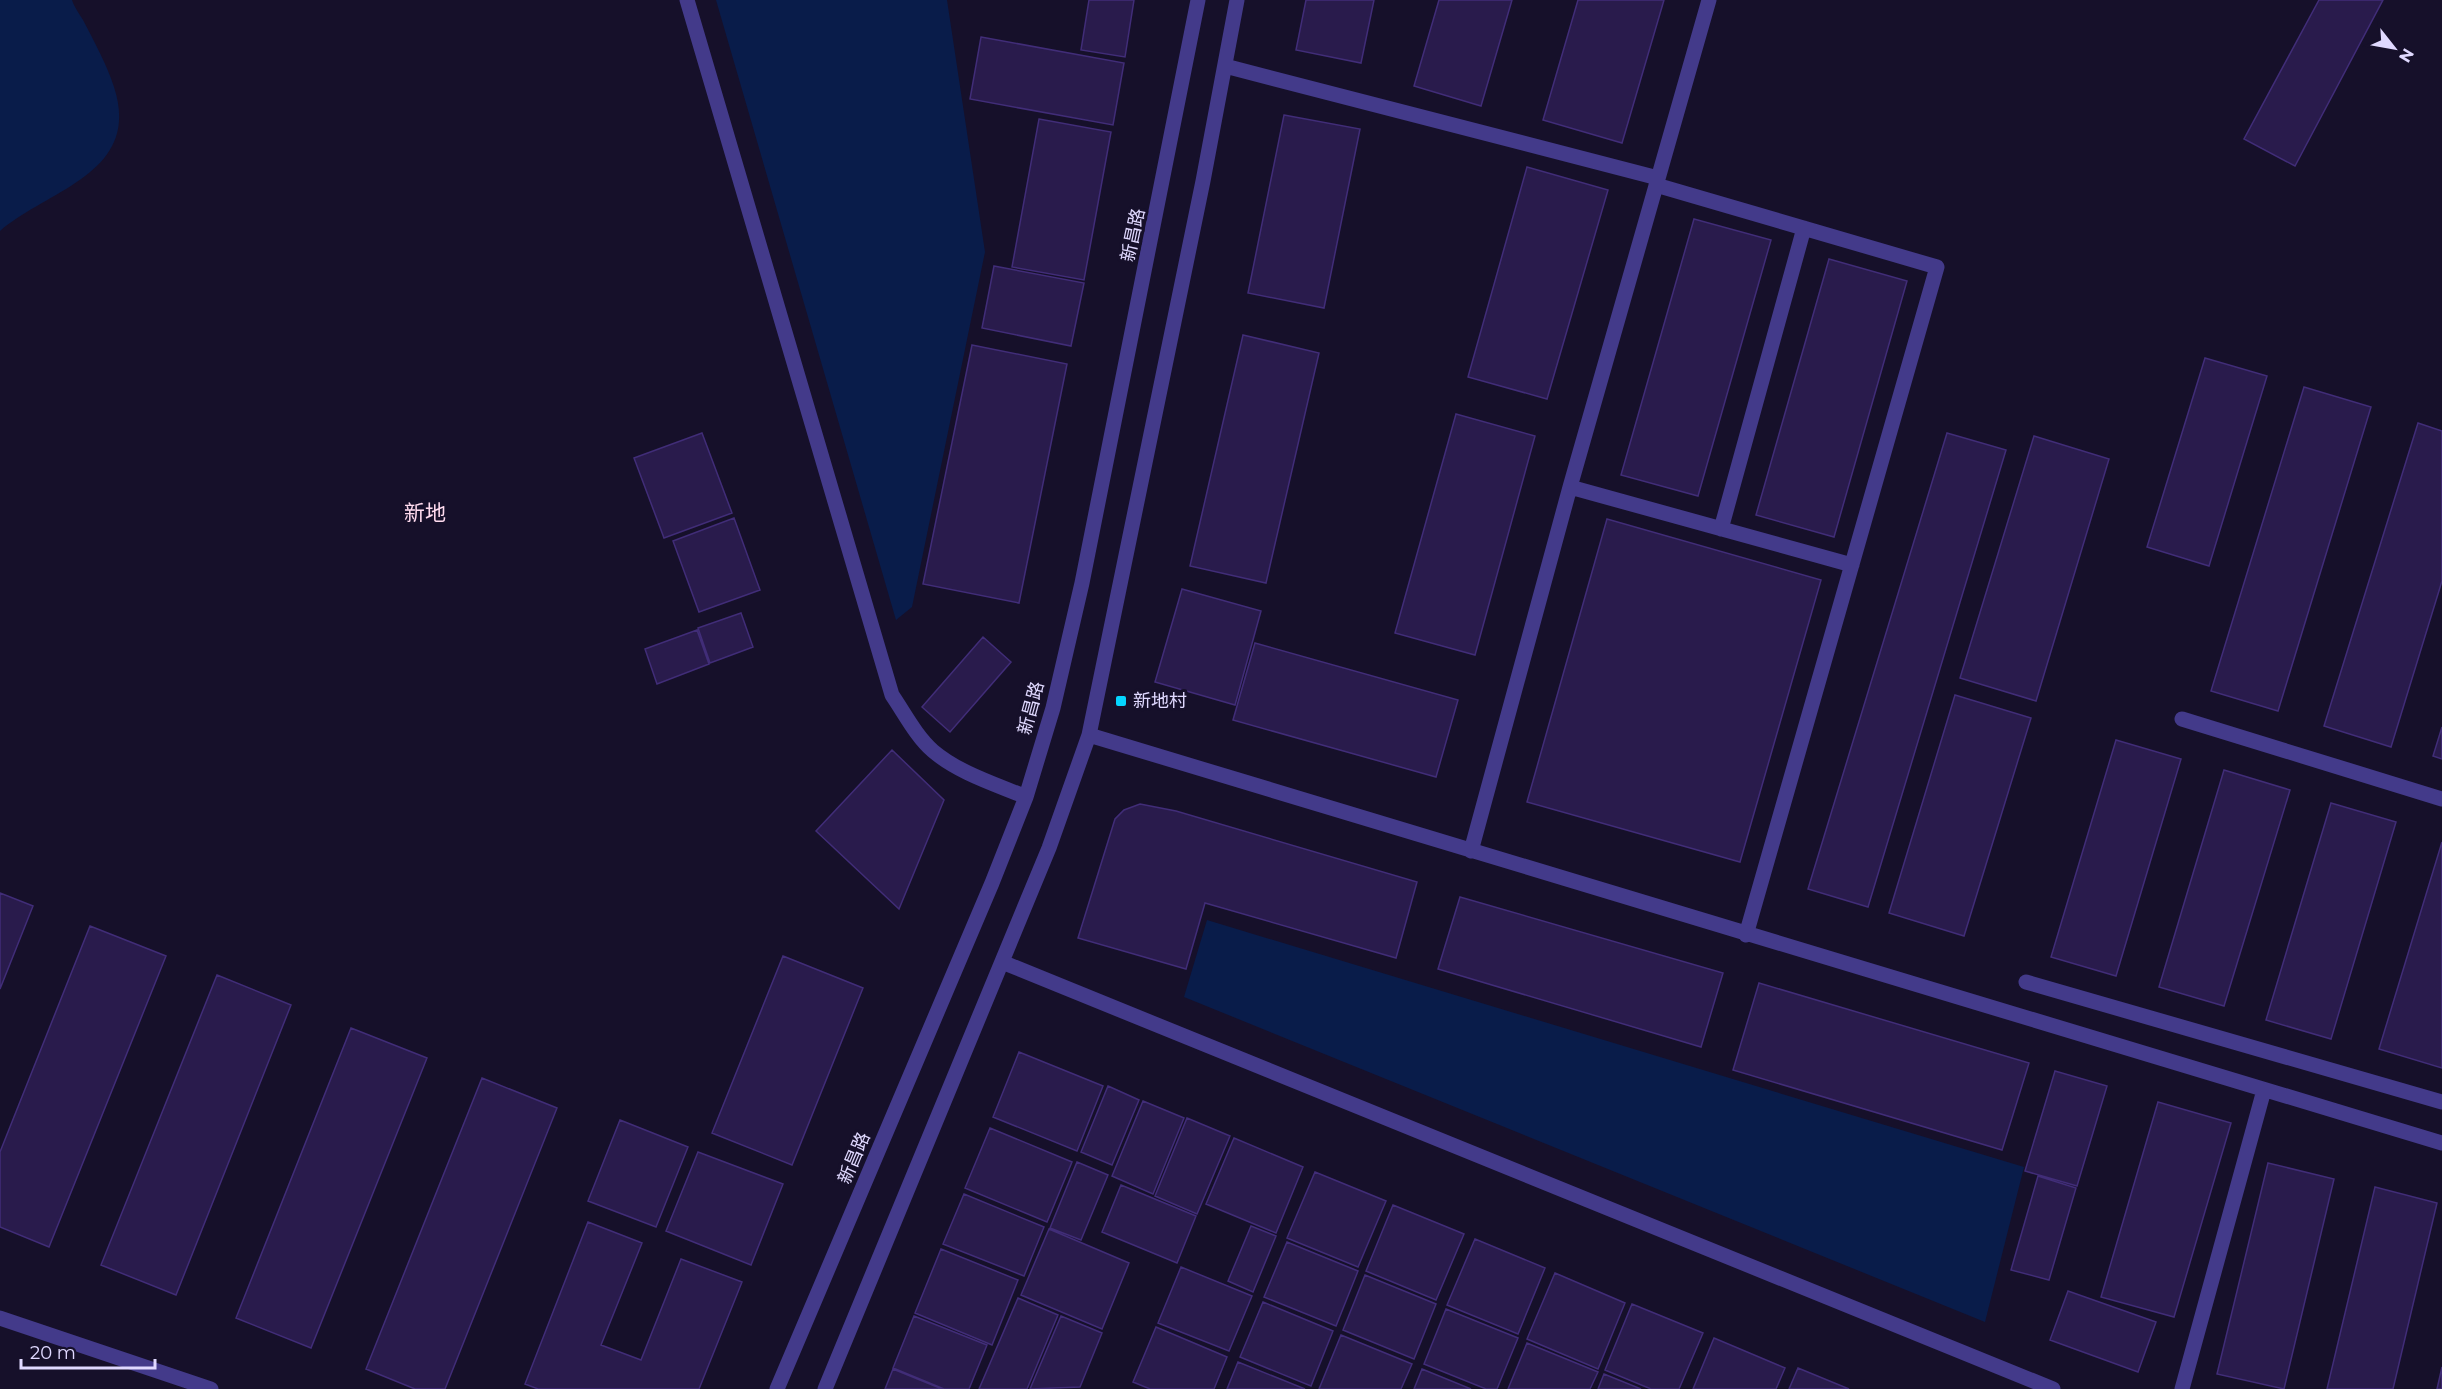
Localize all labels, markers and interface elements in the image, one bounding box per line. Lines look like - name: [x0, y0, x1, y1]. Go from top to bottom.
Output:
- north arrow: [2364, 18, 2424, 78]
- text: N: [2395, 45, 2418, 66]
- street label: 新昌路: [1117, 206, 1149, 264]
- district label: 新地: [404, 500, 446, 525]
- street label: 新昌路: [1013, 679, 1049, 737]
- place label: 新地村: [1133, 690, 1187, 712]
- marker: 新地村: [1114, 694, 1128, 708]
- street label: 新昌路: [833, 1129, 875, 1187]
- scale bar: [21, 1332, 154, 1370]
- text: 20 m: [30, 1342, 76, 1364]

